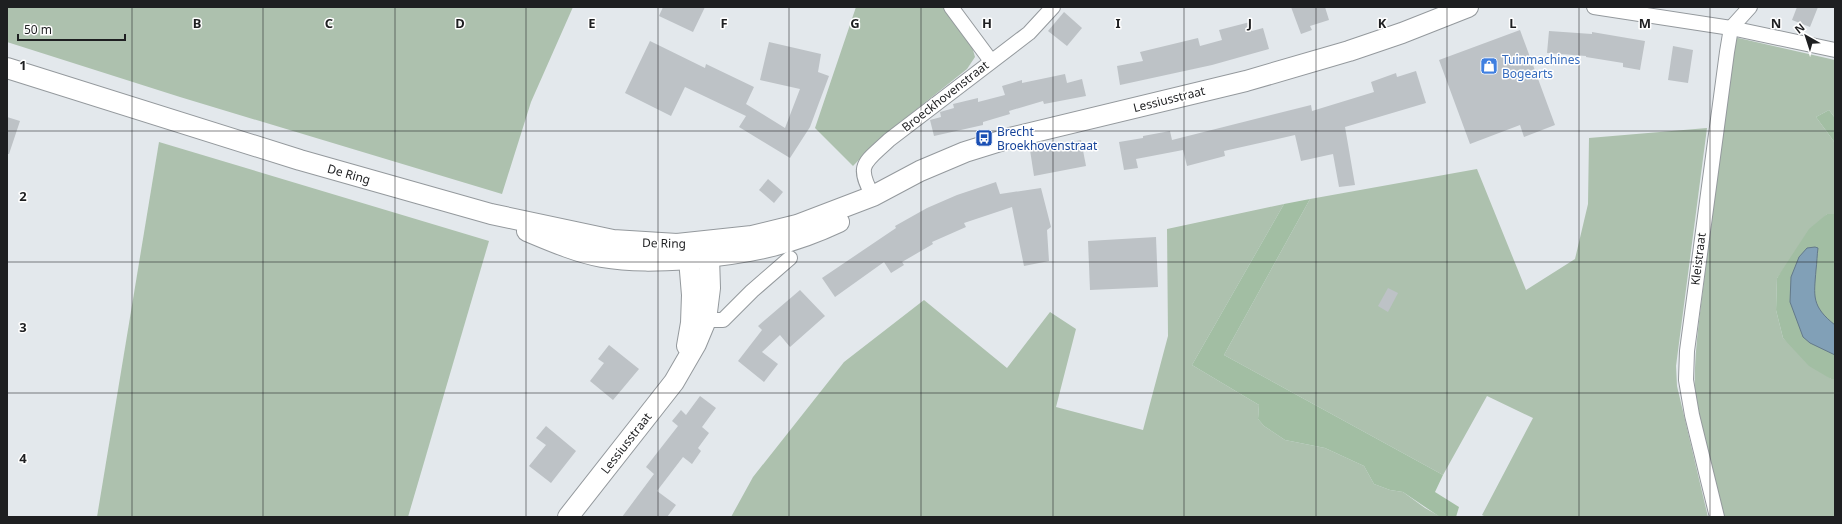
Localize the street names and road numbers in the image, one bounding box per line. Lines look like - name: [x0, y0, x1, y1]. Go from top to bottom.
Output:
- street label: Broeckhovenstraat: [898, 56, 993, 135]
- street label: Lessiusstraat: [1131, 82, 1207, 116]
- street label: De Ring: [326, 160, 372, 188]
- street label: Kleistraat: [1686, 231, 1710, 286]
- street label: De Ring: [642, 234, 686, 252]
- street label: Lessiusstraat: [597, 408, 656, 477]

